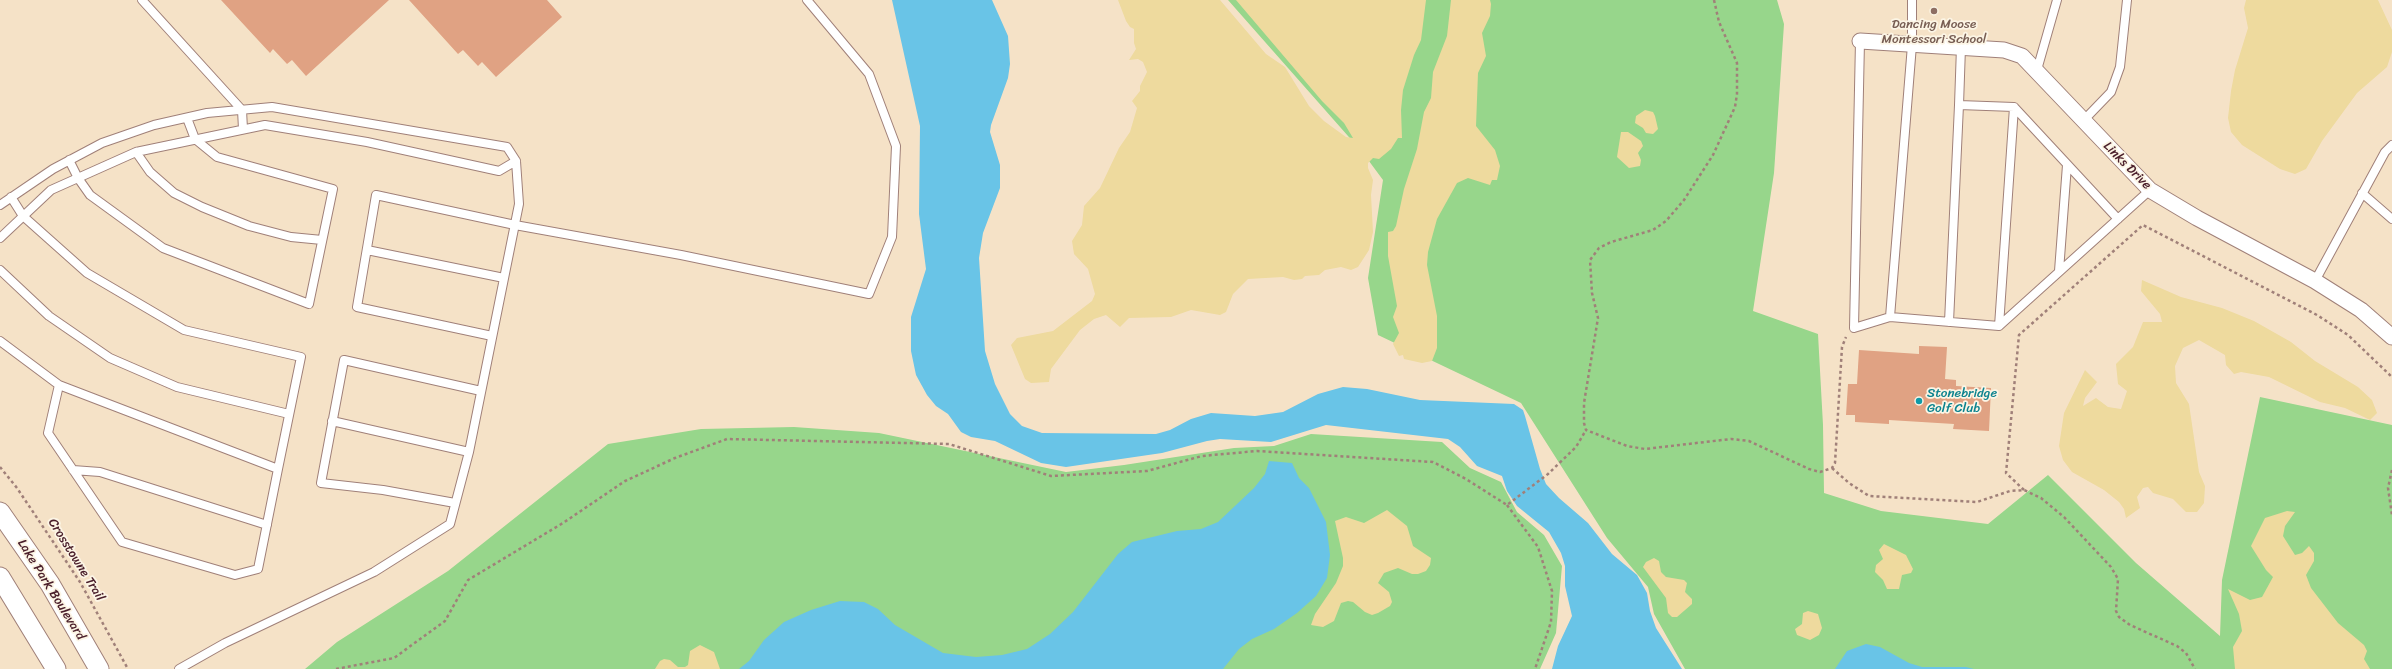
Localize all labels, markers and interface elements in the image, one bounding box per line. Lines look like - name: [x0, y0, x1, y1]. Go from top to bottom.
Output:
- marker: Dancing Moose Montessori School: [1929, 6, 1939, 16]
- place label: Dancing Moose Montessori School: [1881, 17, 1987, 48]
- street label: Links Drive: [2100, 139, 2154, 193]
- place label: Stonebridge Golf Club: [1927, 386, 1997, 417]
- marker: Stonebridge Golf Club: [1914, 396, 1924, 406]
- street label: Crosstowne Trail: [44, 516, 108, 604]
- street label: Lake Park Boulevard: [14, 537, 88, 643]

